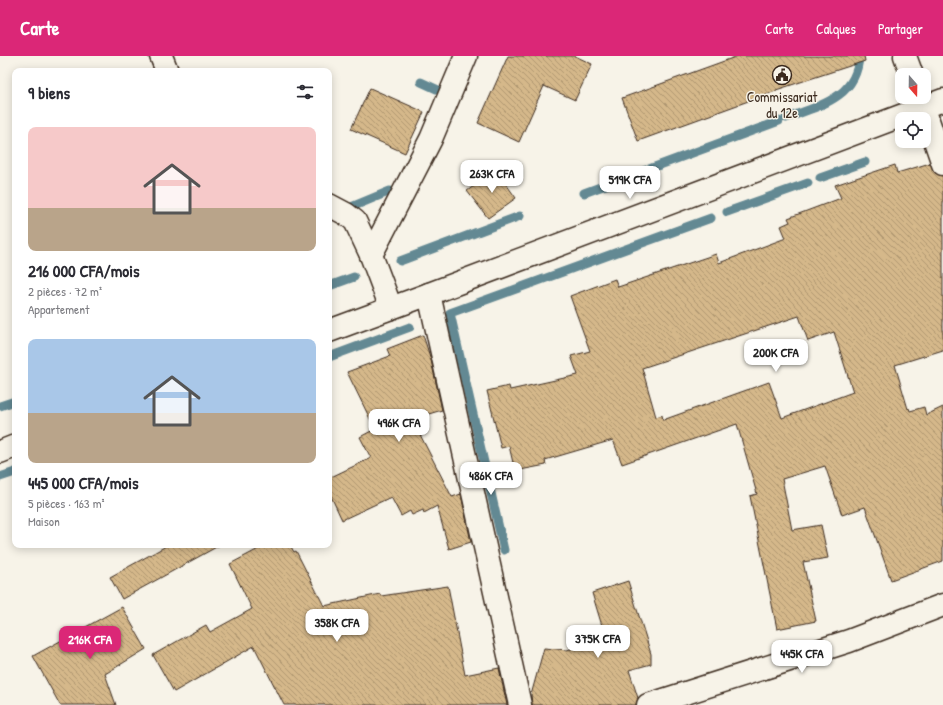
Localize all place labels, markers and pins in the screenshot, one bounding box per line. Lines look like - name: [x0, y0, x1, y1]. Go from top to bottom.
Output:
- public building icon: Commissariat du 12e: [771, 64, 793, 86]
- place label: Commissariat du 12e: [747, 87, 817, 122]
- pin: 263K CFA: [451, 160, 533, 194]
- pin: 519K CFA: [589, 166, 671, 200]
- pin: 200K CFA: [735, 339, 817, 373]
- pin: 496K CFA: [358, 409, 440, 443]
- pin: 486K CFA: [450, 462, 532, 496]
- pin: 358K CFA: [296, 609, 378, 643]
- pin: 375K CFA: [557, 625, 639, 659]
- pin: 216K CFA: [49, 626, 131, 660]
- pin: 445K CFA: [761, 640, 843, 674]

